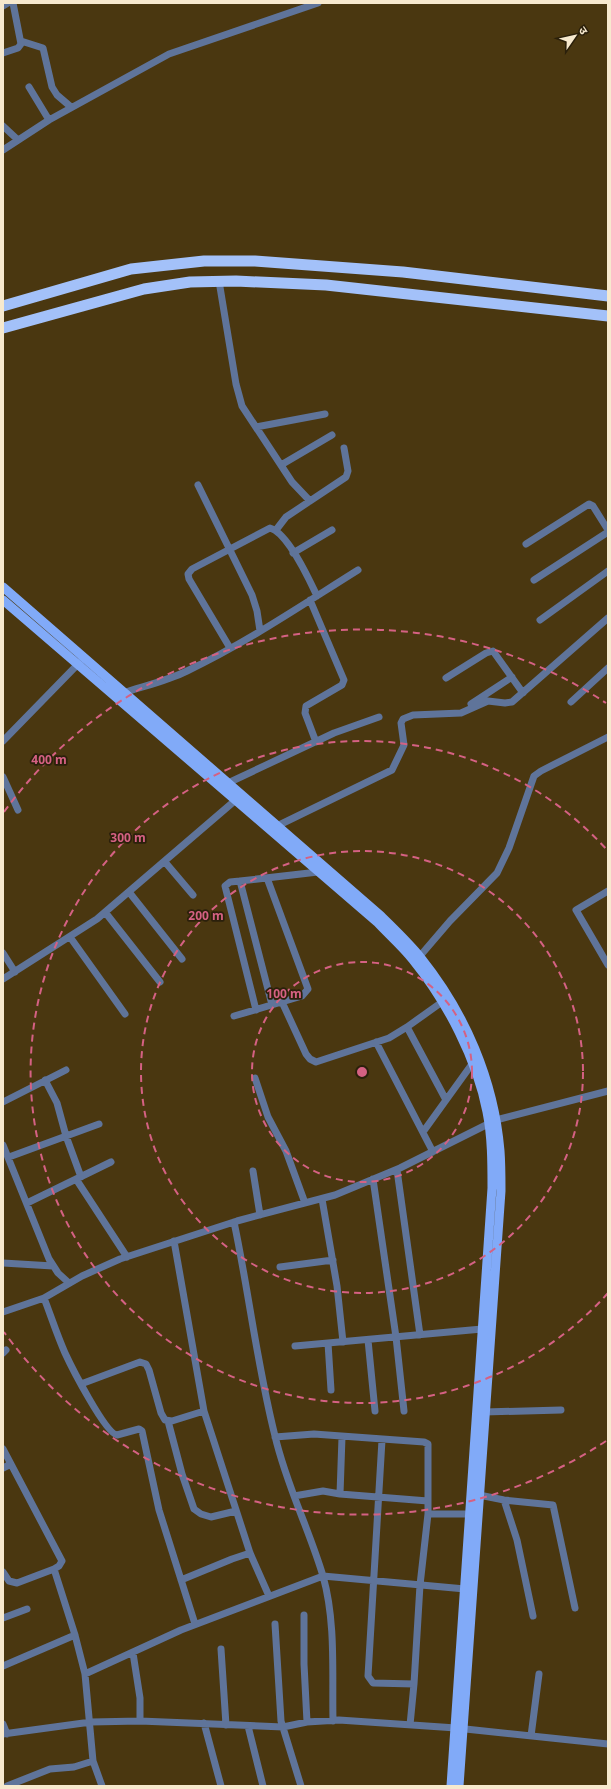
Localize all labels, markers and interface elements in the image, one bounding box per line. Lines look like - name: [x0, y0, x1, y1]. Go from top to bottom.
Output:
- north arrow: [555, 16, 595, 56]
- text: उ: [576, 23, 592, 37]
- text: 400 m: [31, 751, 67, 768]
- text: 300 m: [110, 829, 146, 846]
- text: 200 m: [188, 907, 224, 924]
- text: 100 m: [266, 985, 302, 1002]
- centre of rings: [355, 1065, 369, 1079]

